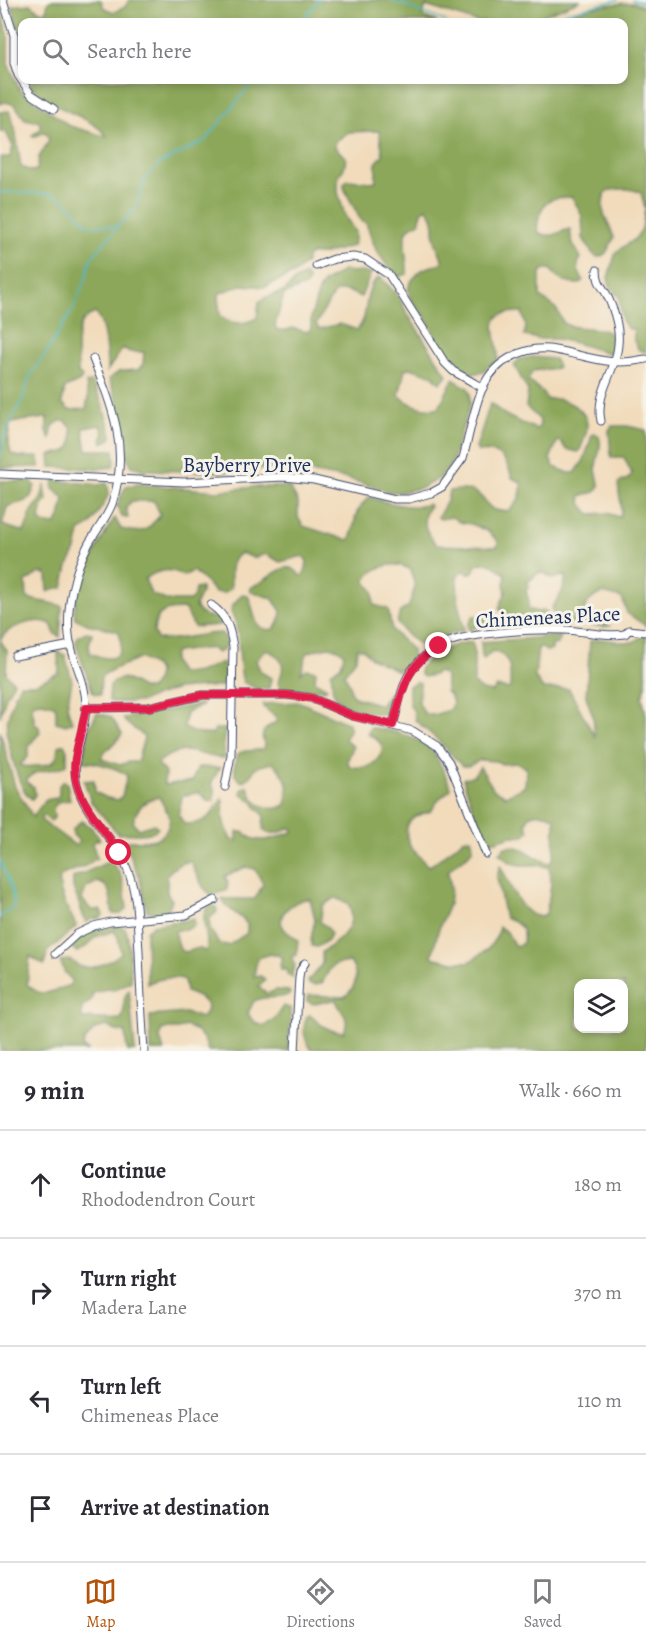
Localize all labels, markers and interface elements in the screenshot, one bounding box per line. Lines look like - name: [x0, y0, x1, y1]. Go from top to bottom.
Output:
- search box: [18, 18, 628, 84]
- icon: search: [39, 35, 72, 68]
- text: Search here: [87, 36, 192, 66]
- street label: Bayberry Drive: [183, 451, 311, 479]
- street label: Chimeneas Place: [475, 599, 621, 635]
- route end: [425, 632, 451, 658]
- route start: [105, 839, 131, 865]
- map controls: [574, 979, 628, 1033]
- button: layers: [574, 979, 628, 1033]
- text: 9 min: [24, 1073, 85, 1108]
- text: Walk · 660 m: [519, 1077, 622, 1104]
- text: Continue: [81, 1156, 166, 1186]
- icon: ahead: [24, 1168, 57, 1201]
- text: 180 m: [574, 1171, 622, 1198]
- text: Rhododendron Court: [81, 1186, 255, 1213]
- text: Turn right: [81, 1264, 177, 1294]
- icon: right: [24, 1276, 57, 1309]
- text: 370 m: [574, 1279, 622, 1306]
- text: Madera Lane: [81, 1294, 187, 1321]
- text: Turn left: [81, 1372, 161, 1402]
- icon: left: [24, 1384, 57, 1417]
- text: 110 m: [577, 1387, 622, 1414]
- text: Chimeneas Place: [81, 1402, 219, 1429]
- icon: arrive: [24, 1492, 57, 1525]
- text: Arrive at destination: [81, 1493, 270, 1523]
- tab: Map: [84, 1575, 117, 1633]
- tab: Directions: [286, 1575, 355, 1633]
- tab: Saved: [524, 1575, 562, 1633]

